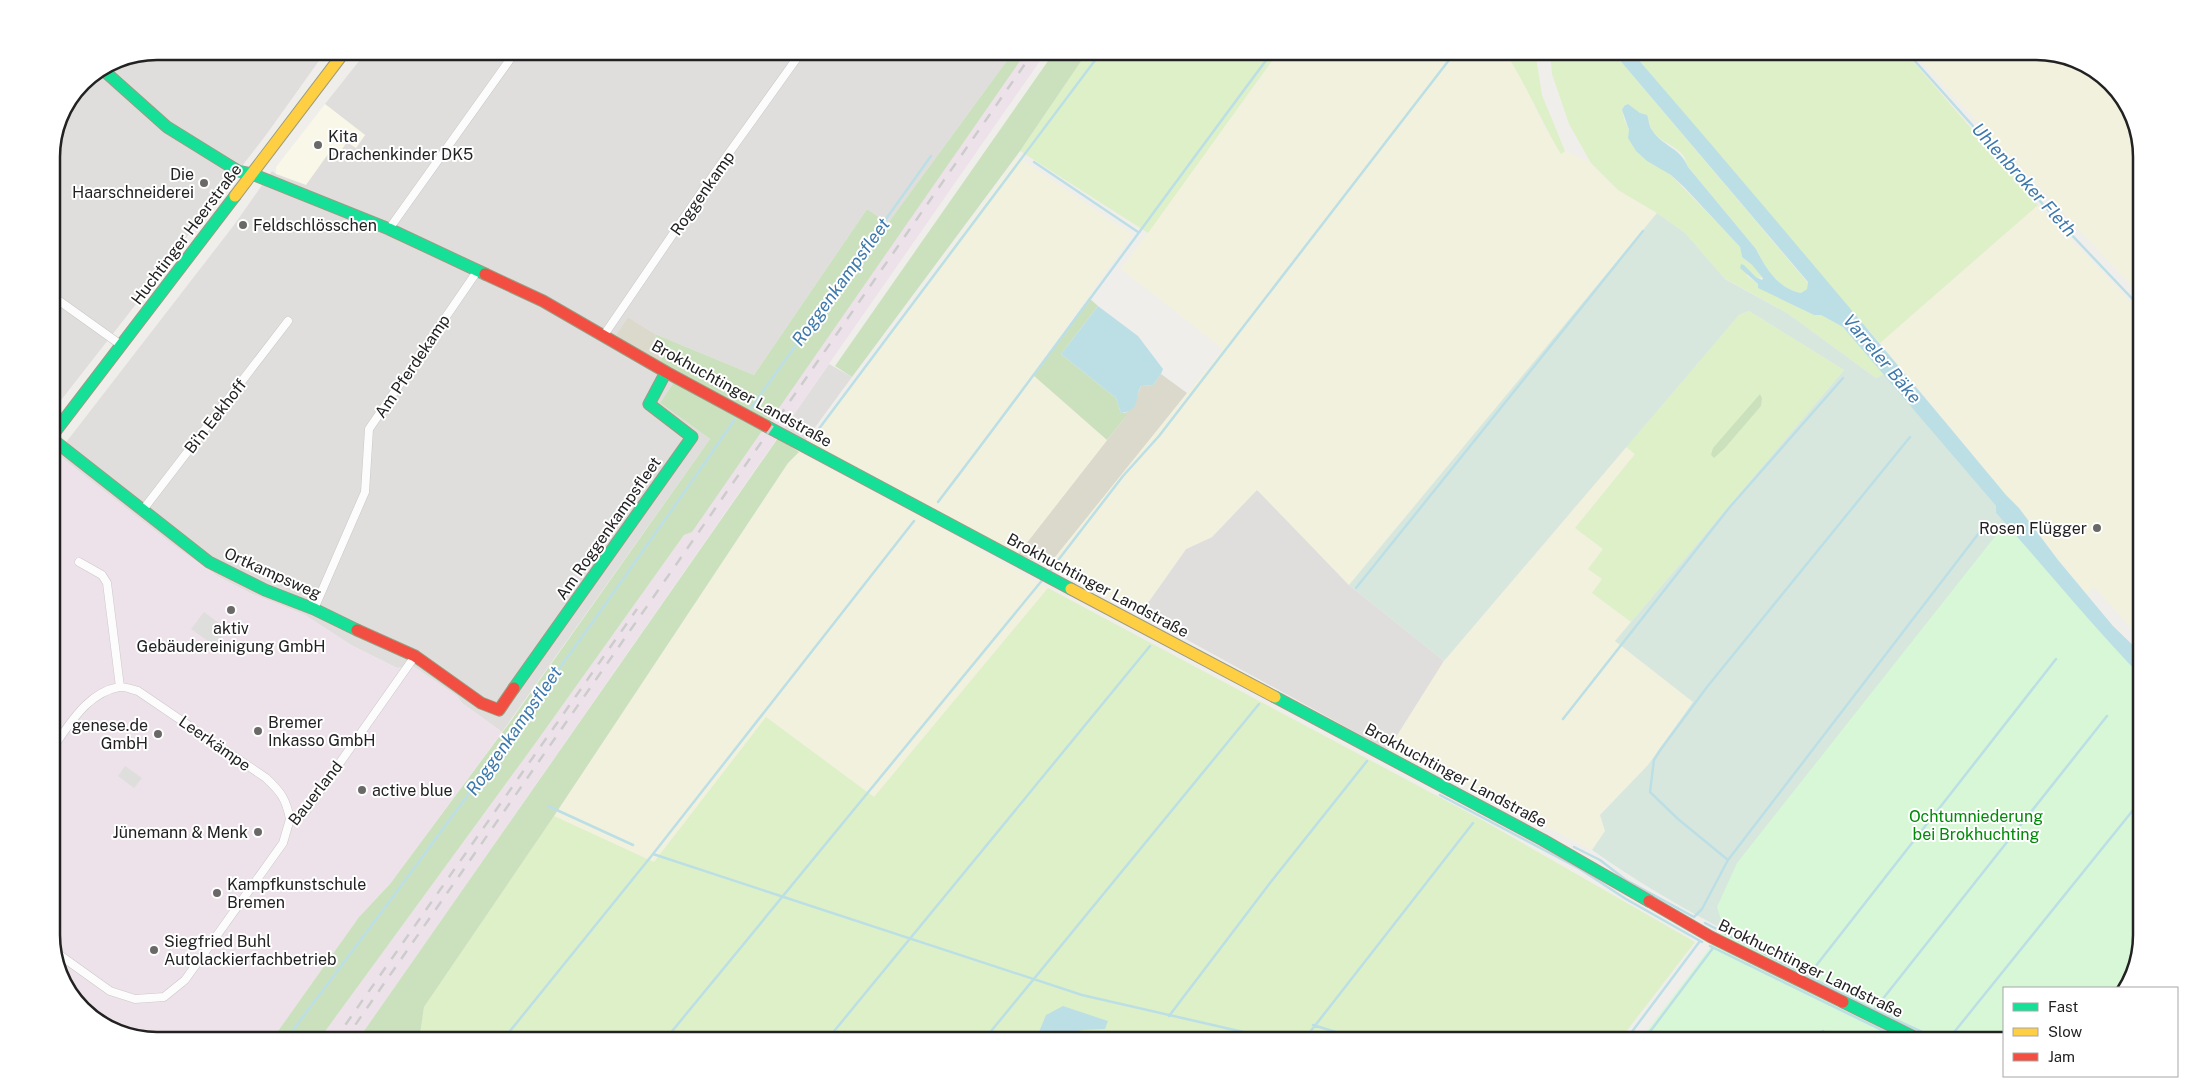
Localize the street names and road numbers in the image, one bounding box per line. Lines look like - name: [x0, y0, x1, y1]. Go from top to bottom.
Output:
- street label: Roggenkamp: [666, 148, 738, 239]
- street label: Huchtinger Heerstraße: [127, 160, 246, 308]
- street label: Am Pferdekamp: [371, 311, 454, 421]
- street label: Brokhuchtinger Landstraße: [648, 336, 835, 451]
- street label: Bi'n Eekhoff: [180, 375, 250, 457]
- street label: Am Roggenkampsfleet: [552, 453, 665, 603]
- street label: Brokhuchtinger Landstraße: [1004, 529, 1192, 642]
- street label: Ortkampsweg: [221, 544, 324, 603]
- street label: Leerkämpe: [175, 712, 254, 775]
- street label: Brokhuchtinger Landstraße: [1362, 719, 1550, 832]
- street label: Bauerland: [284, 757, 346, 829]
- street label: Brokhuchtinger Landstraße: [1715, 915, 1906, 1022]

